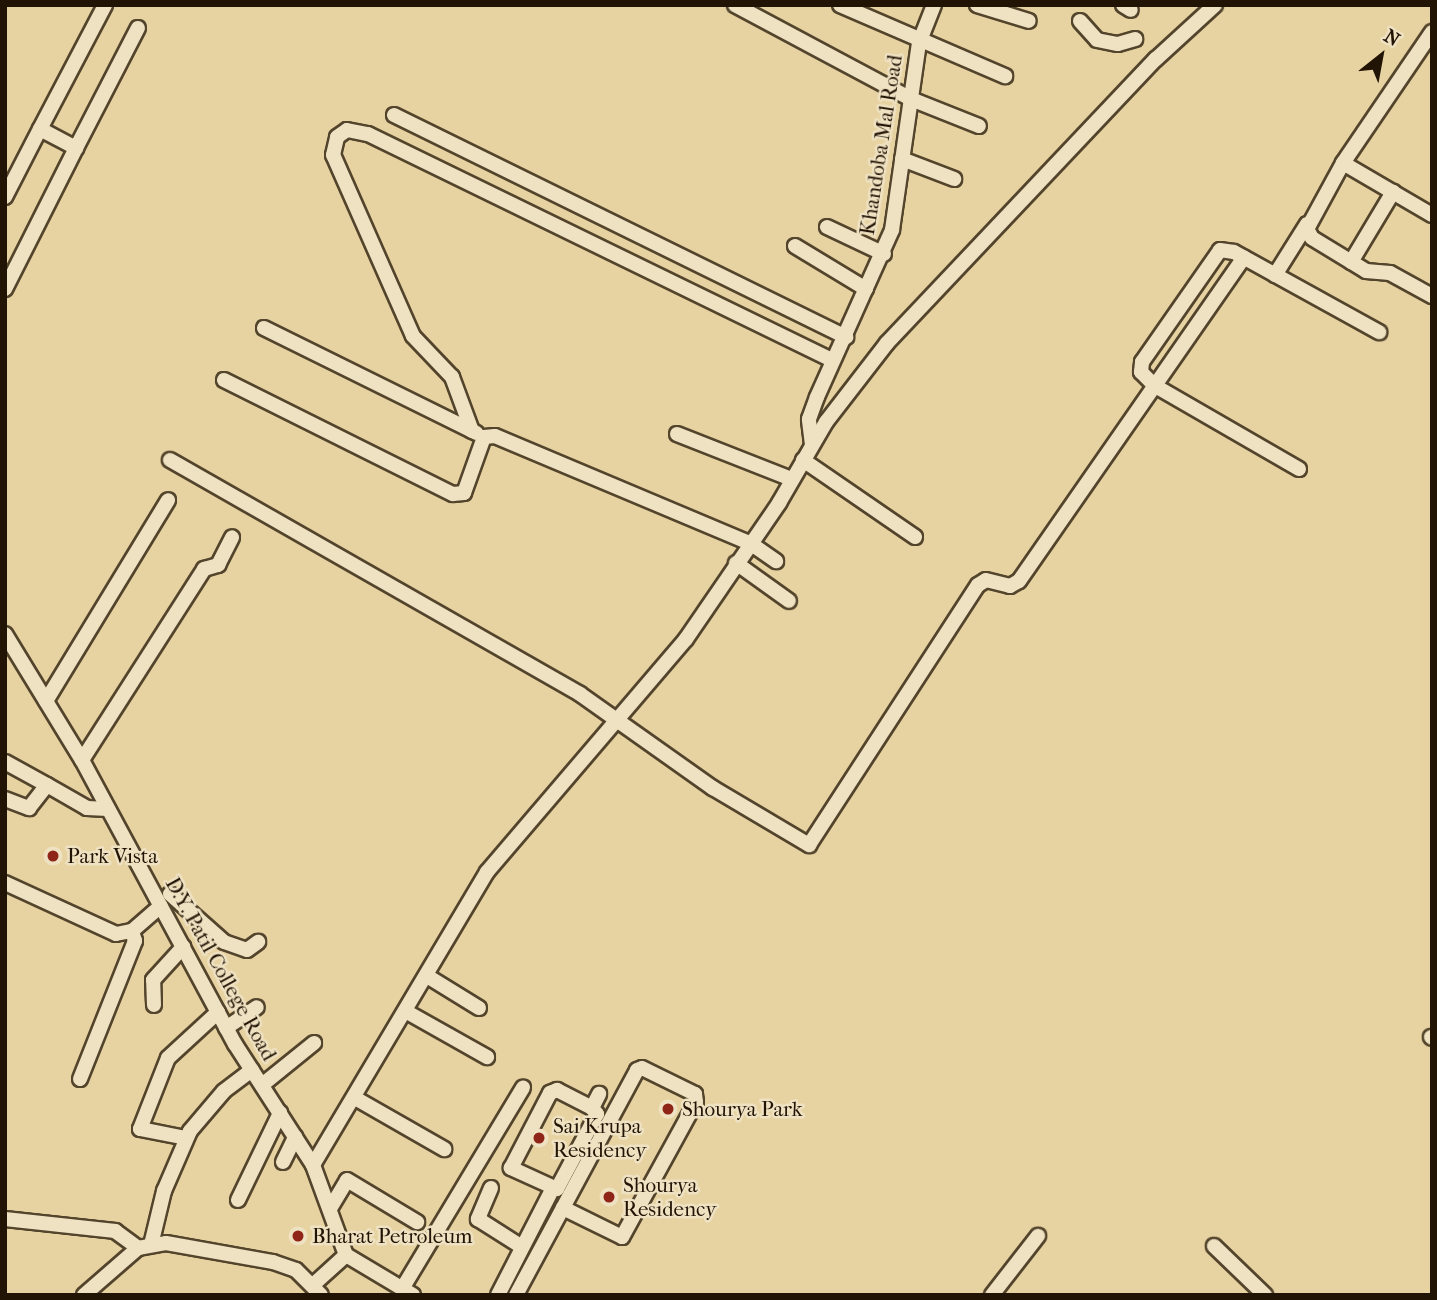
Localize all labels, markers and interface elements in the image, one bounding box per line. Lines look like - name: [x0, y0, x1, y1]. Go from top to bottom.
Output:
- north arrow: [1346, 21, 1416, 91]
- text: N: [1380, 25, 1404, 51]
- street label: Khandoba Mal Road: [854, 53, 908, 237]
- place label: Park Vista: [67, 843, 158, 869]
- marker: Park Vista: [45, 848, 61, 864]
- street label: D.Y. Patil College Road: [160, 873, 282, 1065]
- place label: Shourya Park: [682, 1096, 803, 1122]
- marker: Shourya Park: [660, 1101, 676, 1117]
- place label: Sai Krupa Residency: [553, 1113, 646, 1163]
- marker: Sai Krupa Residency: [531, 1130, 547, 1146]
- place label: Shourya Residency: [623, 1172, 716, 1222]
- marker: Shourya Residency: [601, 1189, 617, 1205]
- place label: Bharat Petroleum: [312, 1223, 472, 1249]
- marker: Bharat Petroleum: [290, 1228, 306, 1244]

